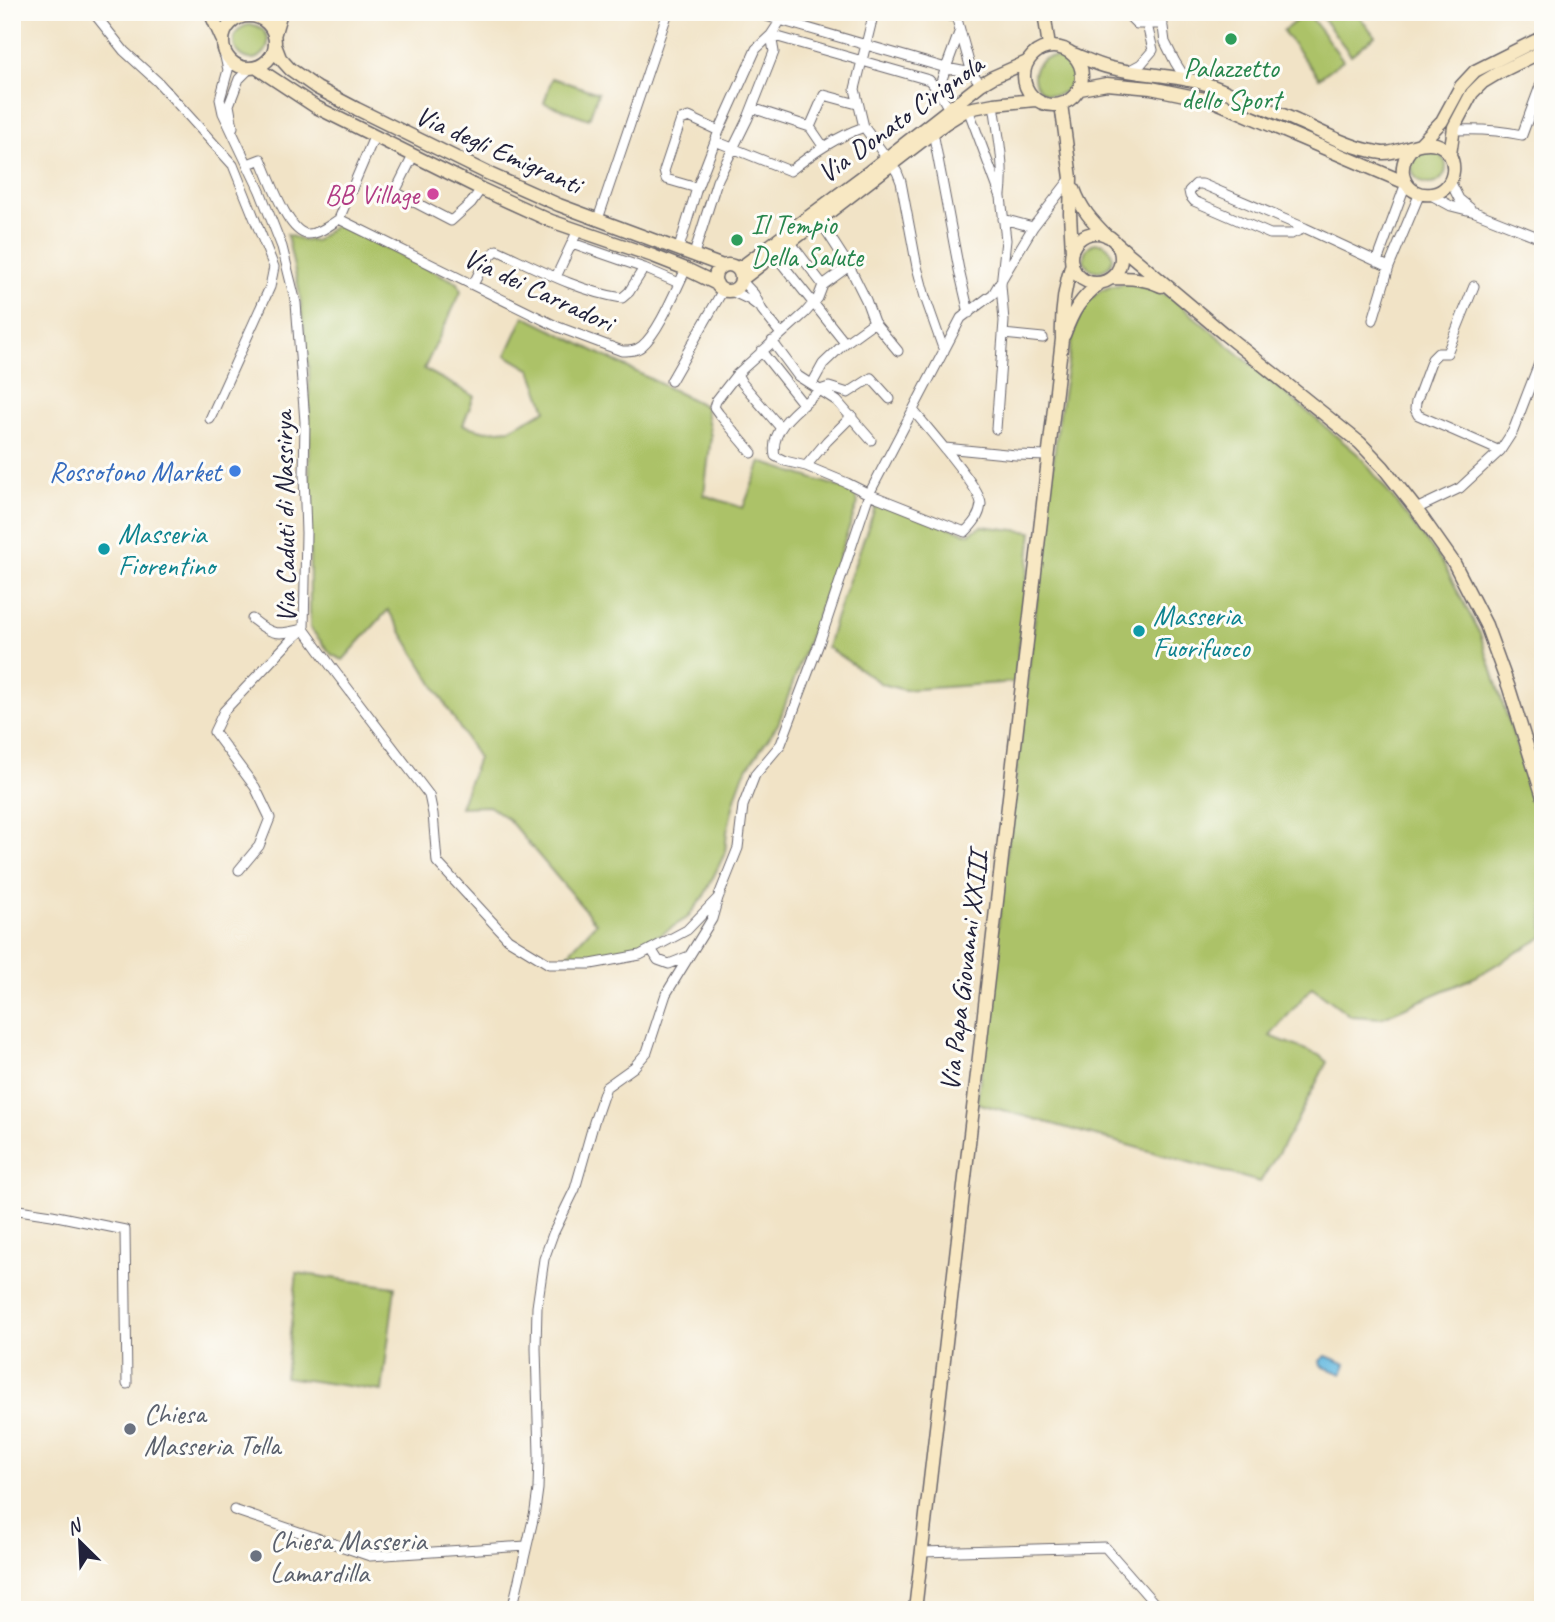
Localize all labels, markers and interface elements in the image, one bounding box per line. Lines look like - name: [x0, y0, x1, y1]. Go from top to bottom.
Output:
- marker: Palazzetto dello Sport: [1223, 31, 1239, 47]
- street label: Via Donato Cirignola: [811, 45, 992, 190]
- place label: Palazzetto dello Sport: [1181, 50, 1285, 117]
- street label: Via degli Emigranti: [410, 97, 591, 203]
- place label: BB Village: [325, 177, 421, 212]
- marker: BB Village: [425, 186, 441, 202]
- place label: Il Tempio Della Salute: [751, 207, 865, 274]
- marker: Il Tempio Della Salute: [729, 232, 745, 248]
- street label: Via dei Carradori: [458, 239, 623, 341]
- street label: Via Caduti di Nassirya: [265, 408, 304, 623]
- place label: Rossotono Market: [49, 454, 224, 489]
- marker: Rossotono Market: [227, 463, 243, 479]
- place label: Masseria Fiorentino: [118, 516, 218, 583]
- marker: Masseria Fiorentino: [96, 541, 112, 557]
- place label: Masseria Fuorifuoco: [1153, 598, 1252, 665]
- marker: Masseria Fuorifuoco: [1131, 623, 1147, 639]
- street label: Via Papa Giovanni XXIII: [931, 844, 996, 1093]
- place label: Chiesa Masseria Tolla: [144, 1396, 283, 1463]
- marker: Chiesa Masseria Tolla: [122, 1421, 138, 1437]
- north arrow: [46, 1506, 116, 1576]
- text: N: [63, 1513, 87, 1541]
- place label: Chiesa Masseria Lamardilla: [270, 1523, 428, 1590]
- marker: Chiesa Masseria Lamardilla: [248, 1548, 264, 1564]

